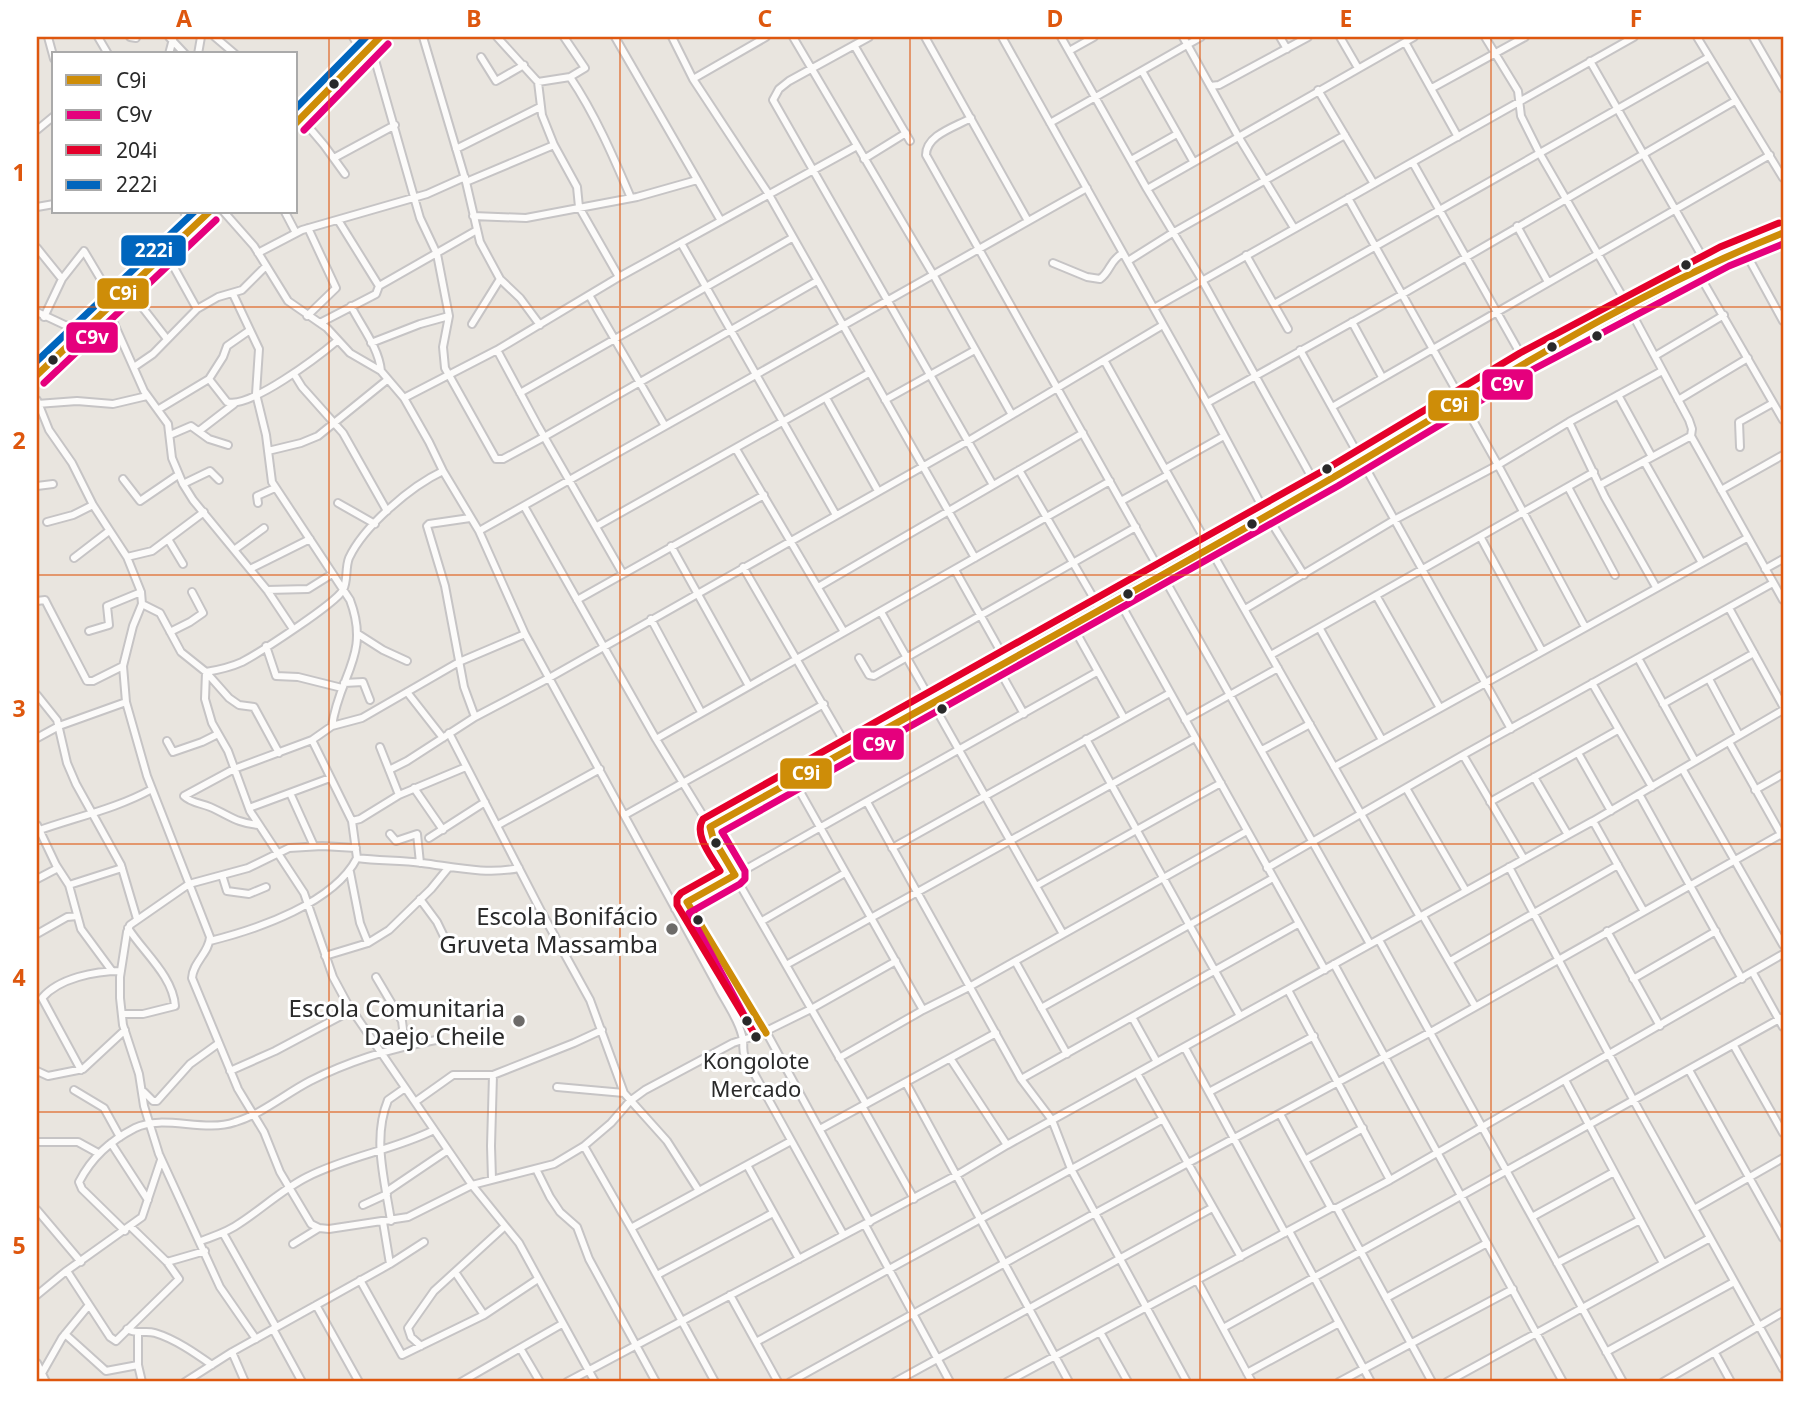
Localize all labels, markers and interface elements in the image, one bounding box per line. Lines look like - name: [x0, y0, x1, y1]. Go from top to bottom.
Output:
- text: A: [176, 2, 192, 34]
- text: B: [466, 2, 482, 34]
- text: C: [758, 2, 773, 34]
- text: D: [1047, 2, 1063, 34]
- text: E: [1340, 2, 1352, 34]
- text: F: [1630, 2, 1642, 34]
- legend: [52, 52, 298, 214]
- text: C9i: [116, 66, 147, 94]
- unlabelled marker: [327, 77, 341, 91]
- text: C9v: [116, 100, 152, 128]
- text: 204i: [116, 136, 157, 164]
- text: 1: [12, 156, 26, 188]
- text: 222i: [116, 170, 157, 198]
- line badge: 222i: [120, 234, 187, 267]
- text: 222i: [135, 237, 173, 263]
- unlabelled marker: [1679, 258, 1693, 272]
- line badge: C9i: [96, 277, 150, 310]
- text: C9i: [109, 280, 137, 306]
- line badge: C9v: [65, 321, 119, 354]
- text: C9v: [75, 324, 109, 350]
- unlabelled marker: [1590, 329, 1604, 343]
- unlabelled marker: [1545, 340, 1559, 354]
- unlabelled marker: [46, 353, 60, 367]
- line badge: C9v: [1481, 368, 1534, 401]
- text: C9v: [1490, 371, 1524, 397]
- line badge: C9i: [1427, 389, 1480, 422]
- text: C9i: [1440, 392, 1468, 418]
- text: 2: [12, 424, 26, 456]
- unlabelled marker: [1320, 462, 1334, 476]
- unlabelled marker: [1245, 517, 1259, 531]
- unlabelled marker: [1121, 587, 1135, 601]
- text: 3: [12, 692, 26, 724]
- unlabelled marker: [935, 702, 949, 716]
- line badge: C9v: [852, 727, 905, 761]
- text: C9v: [862, 731, 896, 757]
- line badge: C9i: [779, 757, 833, 790]
- text: C9i: [792, 760, 820, 786]
- unlabelled marker: [709, 836, 723, 850]
- place label: Escola Bonifácio Gruveta Massamba: [439, 899, 658, 960]
- unlabelled marker: [691, 913, 705, 927]
- marker: Escola Bonifácio Gruveta Massamba: [664, 921, 680, 937]
- text: 4: [12, 961, 26, 993]
- place label: Escola Comunitaria Daejo Cheile: [289, 991, 505, 1052]
- marker: Escola Comunitaria Daejo Cheile: [511, 1013, 527, 1029]
- unlabelled marker: [740, 1014, 754, 1028]
- marker: Kongolote Mercado: [749, 1030, 763, 1044]
- place label: Kongolote Mercado: [703, 1045, 809, 1103]
- text: 5: [12, 1229, 26, 1261]

